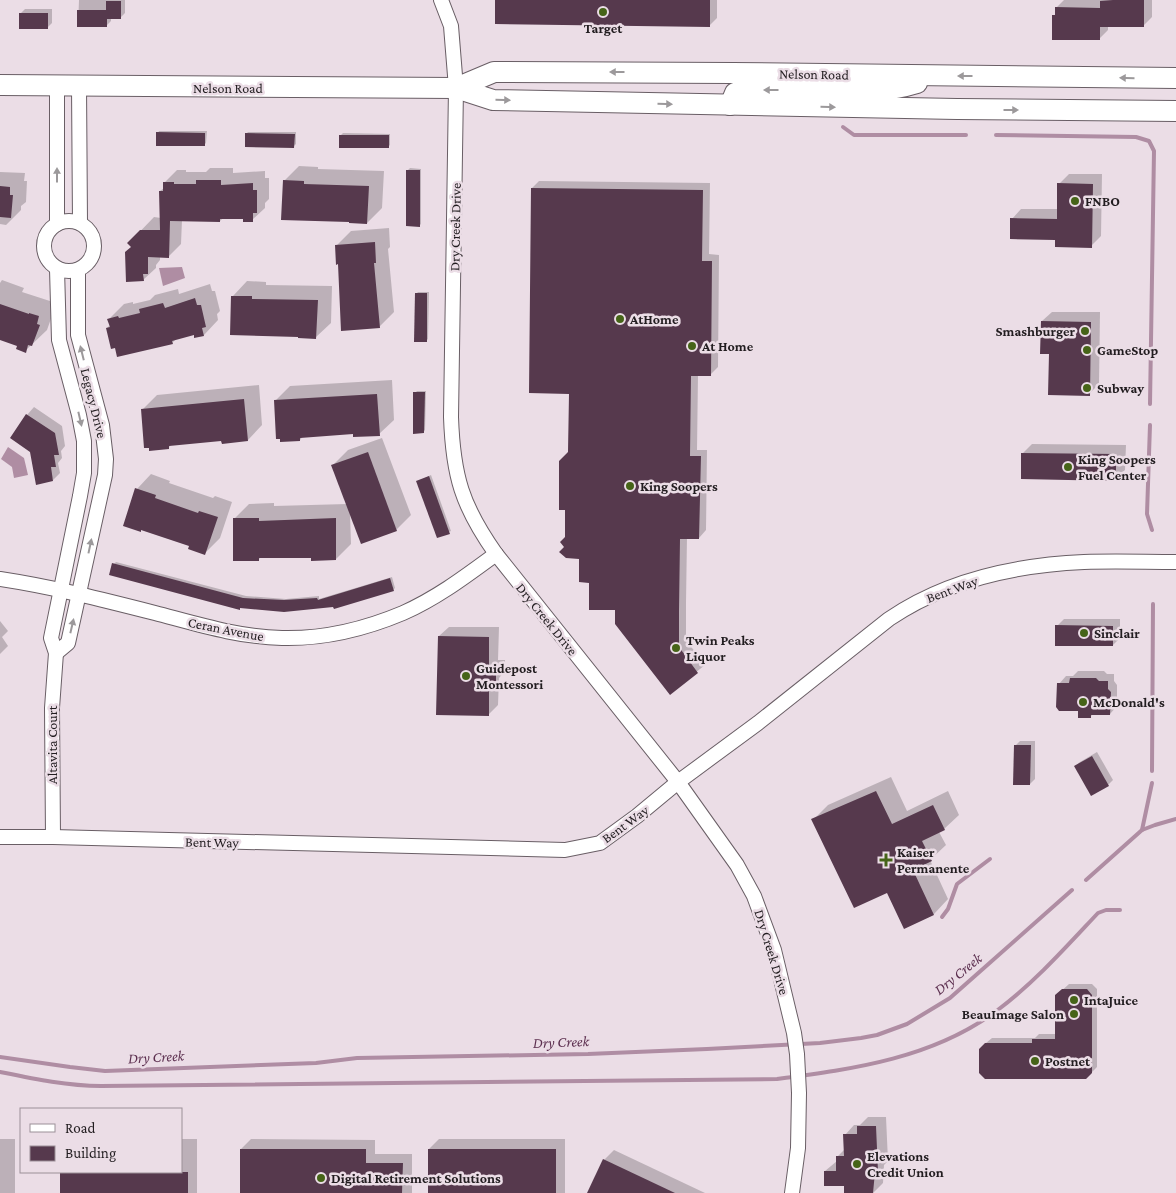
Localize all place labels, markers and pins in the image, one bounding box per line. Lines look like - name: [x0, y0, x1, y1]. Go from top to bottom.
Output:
- marker: Target: [597, 6, 609, 18]
- place label: Target: [584, 20, 623, 36]
- place label: FNBO: [1085, 193, 1120, 209]
- marker: FNBO: [1069, 195, 1081, 207]
- place label: AtHome: [629, 311, 679, 327]
- marker: AtHome: [614, 313, 626, 325]
- place label: Smashburger: [996, 323, 1075, 339]
- marker: Smashburger: [1079, 325, 1091, 337]
- place label: At Home: [701, 338, 754, 354]
- marker: At Home: [686, 340, 698, 352]
- place label: GameStop: [1097, 342, 1158, 358]
- marker: GameStop: [1081, 344, 1093, 356]
- place label: Subway: [1097, 380, 1144, 396]
- marker: Subway: [1081, 382, 1093, 394]
- place label: King Soopers Fuel Center: [1078, 451, 1156, 483]
- marker: King Soopers Fuel Center: [1062, 461, 1074, 473]
- place label: King Soopers: [640, 478, 718, 494]
- marker: King Soopers: [624, 480, 636, 492]
- place label: Sinclair: [1094, 625, 1140, 641]
- marker: Sinclair: [1078, 627, 1090, 639]
- place label: Twin Peaks Liquor: [686, 632, 755, 664]
- marker: Twin Peaks Liquor: [670, 642, 682, 654]
- place label: Guidepost Montessori: [476, 660, 543, 692]
- marker: Guidepost Montessori: [460, 670, 472, 682]
- place label: McDonald's: [1093, 694, 1165, 710]
- marker: McDonald's: [1077, 696, 1089, 708]
- place label: Kaiser Permanente: [897, 844, 970, 876]
- marker: Kaiser Permanente: [879, 853, 893, 867]
- place label: IntaJuice: [1084, 992, 1138, 1008]
- marker: IntaJuice: [1068, 994, 1080, 1006]
- place label: BeauImage Salon: [962, 1006, 1064, 1022]
- marker: BeauImage Salon: [1068, 1008, 1080, 1020]
- place label: Postnet: [1045, 1053, 1091, 1069]
- marker: Postnet: [1029, 1055, 1041, 1067]
- place label: Elevations Credit Union: [867, 1148, 944, 1180]
- marker: Elevations Credit Union: [851, 1158, 863, 1170]
- place label: Digital Retirement Solutions: [331, 1170, 501, 1186]
- marker: Digital Retirement Solutions: [315, 1172, 327, 1184]

